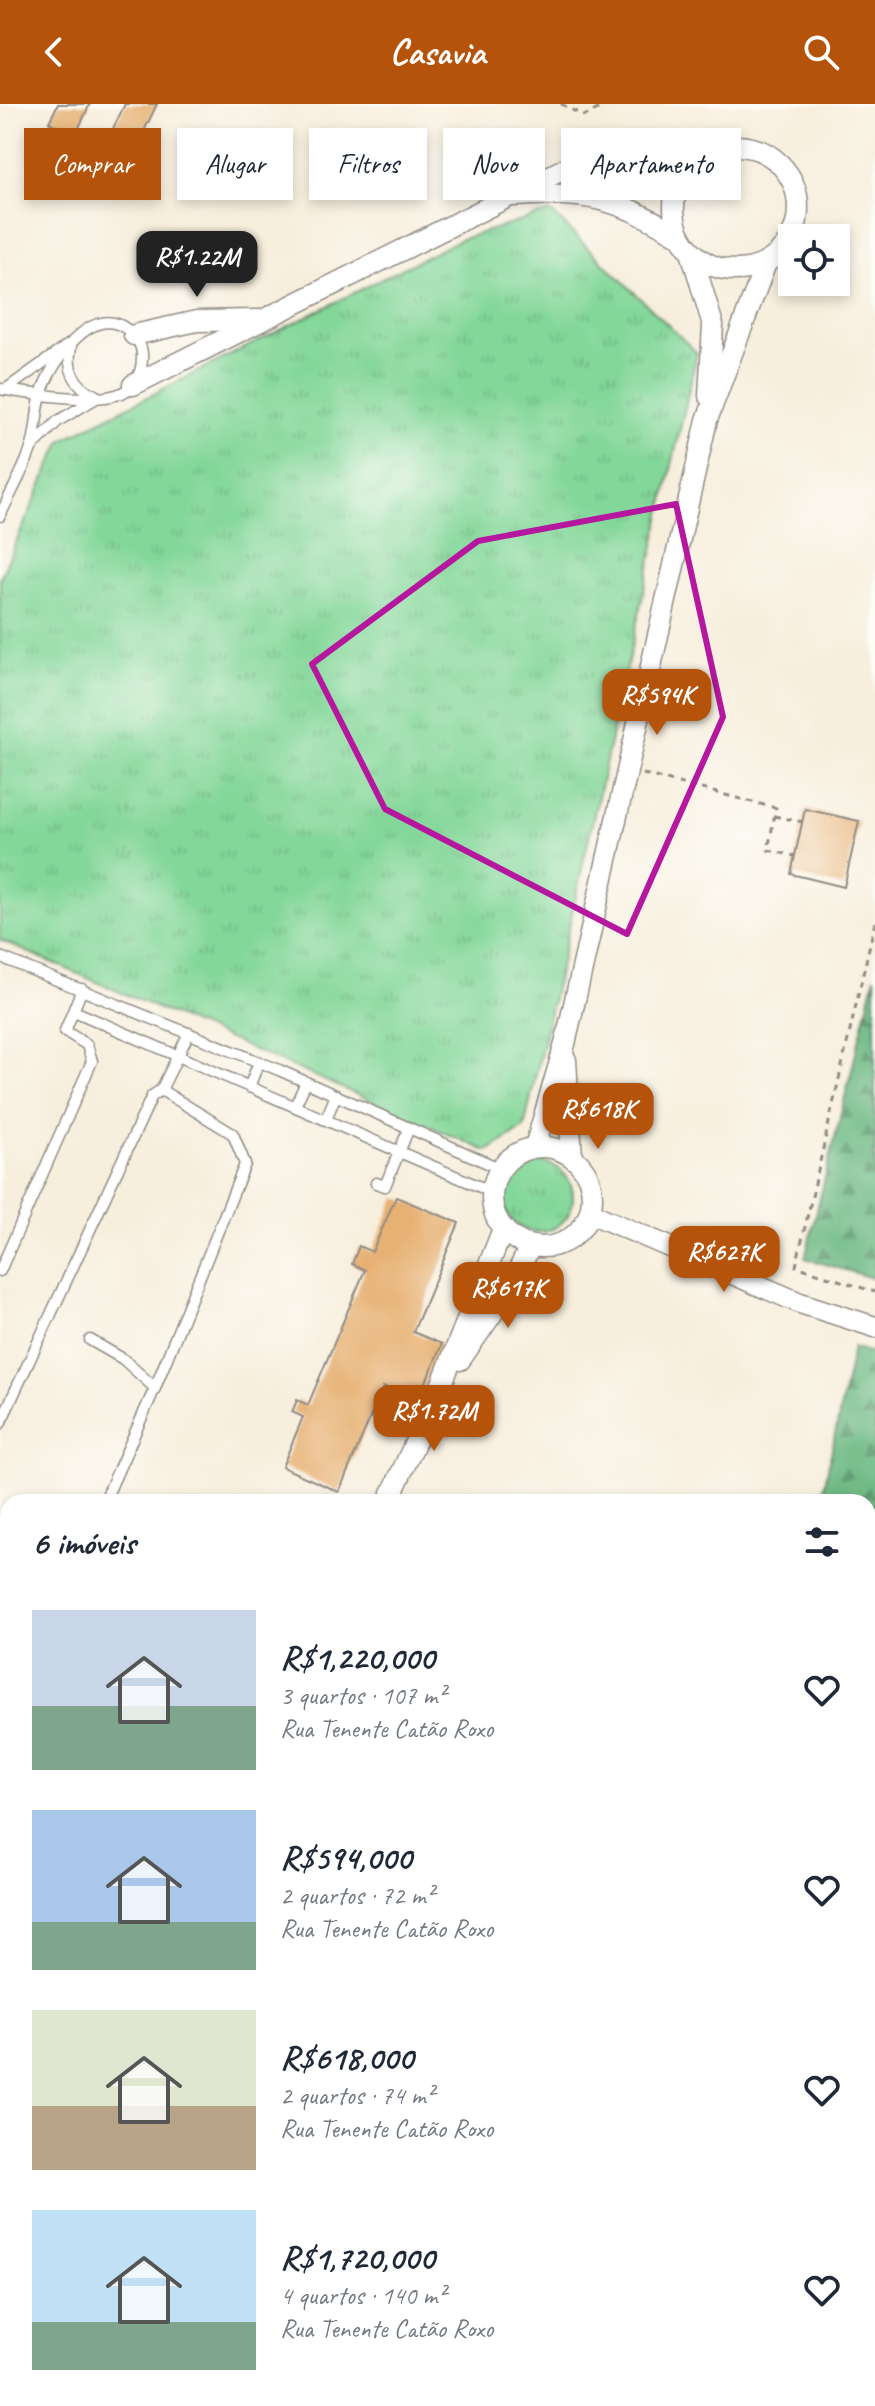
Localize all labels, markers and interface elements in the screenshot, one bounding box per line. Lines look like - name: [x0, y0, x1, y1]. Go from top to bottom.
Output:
- text: Casavia: [390, 29, 485, 75]
- icon: back: [32, 30, 76, 74]
- icon: search: [799, 30, 843, 74]
- chip: Comprar: [24, 128, 161, 200]
- chip: Alugar: [177, 128, 293, 200]
- chip: Filtros: [309, 128, 427, 200]
- chip: Novo: [443, 128, 545, 200]
- chip: Apartamento: [561, 128, 741, 200]
- map controls: [778, 224, 850, 296]
- button: locate: [778, 224, 850, 296]
- pin: R$1.22M: [123, 231, 271, 299]
- text: R$1.22M: [154, 240, 240, 273]
- pin: R$594K: [592, 669, 722, 737]
- text: R$594K: [620, 678, 694, 711]
- pin: R$618K: [533, 1083, 663, 1151]
- text: R$618K: [561, 1092, 635, 1125]
- pin: R$627K: [659, 1226, 789, 1294]
- text: R$627K: [687, 1235, 761, 1268]
- pin: R$617K: [443, 1262, 573, 1330]
- text: R$617K: [471, 1271, 545, 1304]
- pin: R$1.72M: [360, 1385, 508, 1453]
- text: R$1.72M: [392, 1394, 476, 1427]
- icon: filters: [800, 1520, 844, 1564]
- text: 6 imóveis: [32, 1521, 135, 1564]
- text: R$1,220,000: [280, 1636, 434, 1679]
- icon: home: [96, 1642, 192, 1738]
- icon: heart: [800, 1668, 844, 1712]
- text: 3 quartos · 107 m²: [280, 1679, 445, 1712]
- text: Rua Tenente Catão Roxo: [280, 1712, 493, 1745]
- text: R$594,000: [280, 1836, 411, 1879]
- icon: home: [96, 1842, 192, 1938]
- icon: heart: [800, 1868, 844, 1912]
- text: 2 quartos · 72 m²: [280, 1879, 434, 1912]
- text: Rua Tenente Catão Roxo: [280, 1912, 493, 1945]
- text: R$618,000: [280, 2036, 413, 2079]
- icon: home: [96, 2042, 192, 2138]
- icon: heart: [800, 2068, 844, 2112]
- text: 2 quartos · 74 m²: [280, 2079, 434, 2112]
- text: Rua Tenente Catão Roxo: [280, 2112, 493, 2145]
- text: R$1,720,000: [280, 2236, 434, 2279]
- icon: home: [96, 2242, 192, 2338]
- icon: heart: [800, 2268, 844, 2312]
- text: 4 quartos · 140 m²: [280, 2279, 445, 2312]
- text: Rua Tenente Catão Roxo: [280, 2312, 493, 2345]

